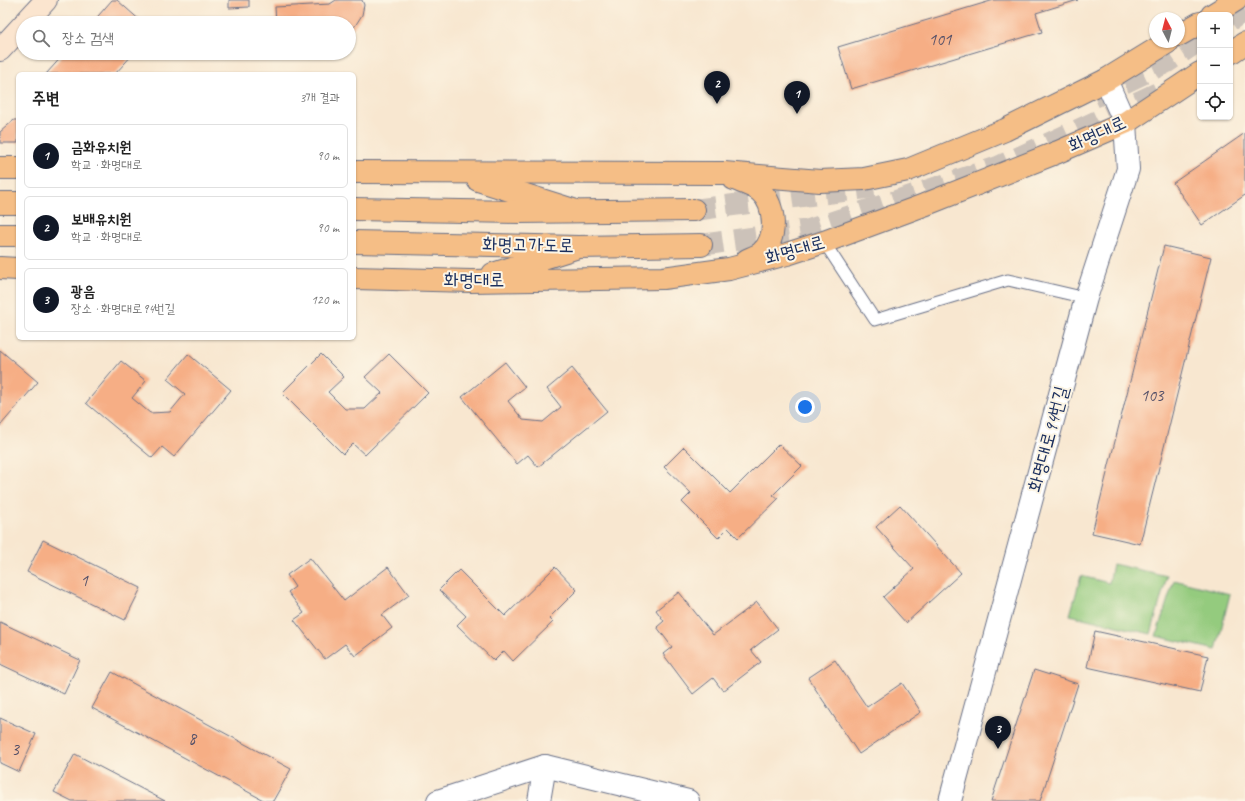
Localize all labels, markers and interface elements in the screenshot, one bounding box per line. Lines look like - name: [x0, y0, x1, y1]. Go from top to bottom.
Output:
- north arrow: [1149, 12, 1185, 48]
- map controls: [1197, 12, 1233, 120]
- button: +: [1197, 12, 1233, 48]
- search box: [16, 16, 356, 60]
- icon: search: [30, 27, 52, 49]
- text: 장소 검색: [62, 29, 114, 48]
- house number: 101: [929, 29, 953, 50]
- button: −: [1197, 48, 1233, 84]
- pin: 2: [704, 71, 730, 104]
- pin: 1: [784, 81, 810, 114]
- button: locate: [1197, 84, 1233, 120]
- text: 주변: [32, 88, 59, 109]
- text: 3개 결과: [300, 90, 340, 106]
- street label: 화명대로: [1064, 110, 1130, 158]
- text: 금화유치원: [71, 138, 131, 157]
- text: 1: [43, 148, 49, 164]
- text: 90 m: [317, 148, 339, 164]
- text: 학교 · 화명대로: [71, 157, 143, 173]
- text: 보배유치원: [71, 210, 131, 229]
- text: 2: [43, 220, 49, 236]
- text: 90 m: [317, 220, 339, 236]
- text: 학교 · 화명대로: [71, 229, 143, 245]
- street label: 화명대로: [762, 230, 828, 270]
- street label: 화명고가도로: [482, 232, 574, 258]
- street label: 화명대로: [443, 268, 505, 292]
- text: 광음: [71, 282, 95, 301]
- text: 3: [43, 292, 49, 308]
- text: 120 m: [311, 292, 339, 308]
- text: 장소 · 화명대로94번길: [71, 301, 175, 317]
- street label: 화명대로94번길: [1022, 383, 1074, 495]
- house number: 103: [1141, 385, 1165, 406]
- your location: [795, 397, 815, 417]
- house number: 1: [80, 570, 89, 591]
- pin: 3: [985, 716, 1011, 749]
- house number: 8: [188, 728, 198, 749]
- house number: 3: [11, 739, 20, 760]

